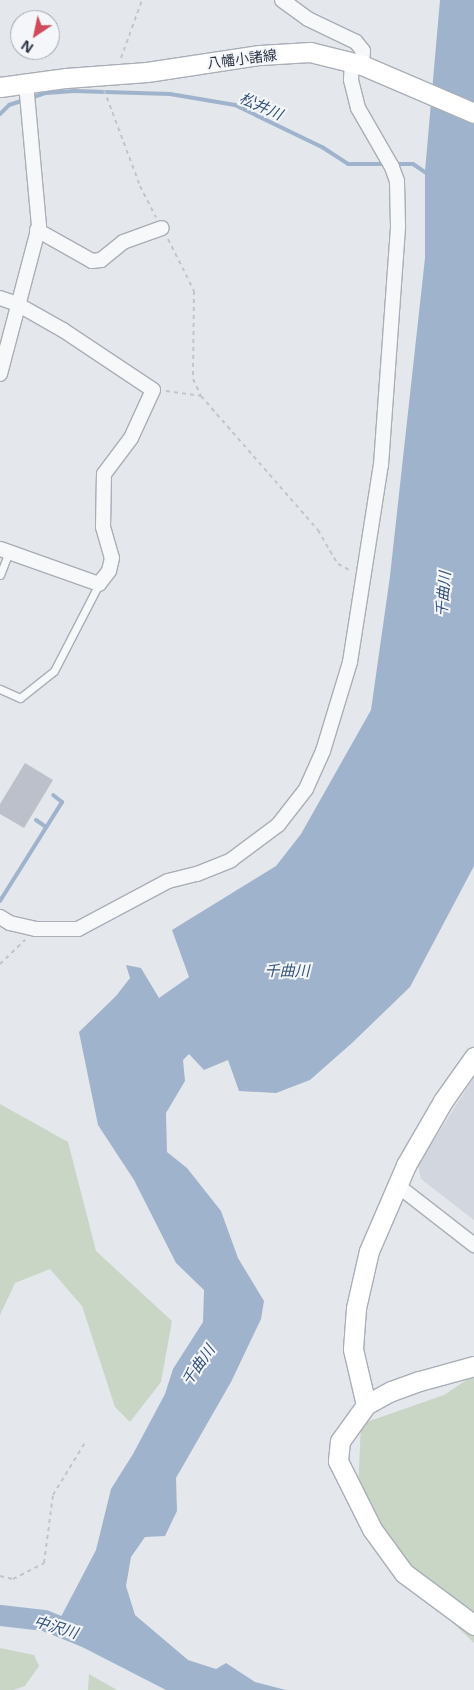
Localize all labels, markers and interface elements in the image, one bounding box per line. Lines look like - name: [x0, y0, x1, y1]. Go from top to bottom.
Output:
- north arrow: [10, 10, 60, 60]
- text: N: [17, 36, 37, 58]
- street label: 八幡小諸線: [206, 46, 278, 72]
- water label: 松井川: [237, 89, 285, 123]
- water label: 千曲川: [432, 571, 454, 617]
- water label: 千曲川: [265, 962, 309, 980]
- water label: 千曲川: [178, 1341, 218, 1389]
- water label: 中沢川: [32, 1612, 80, 1642]

